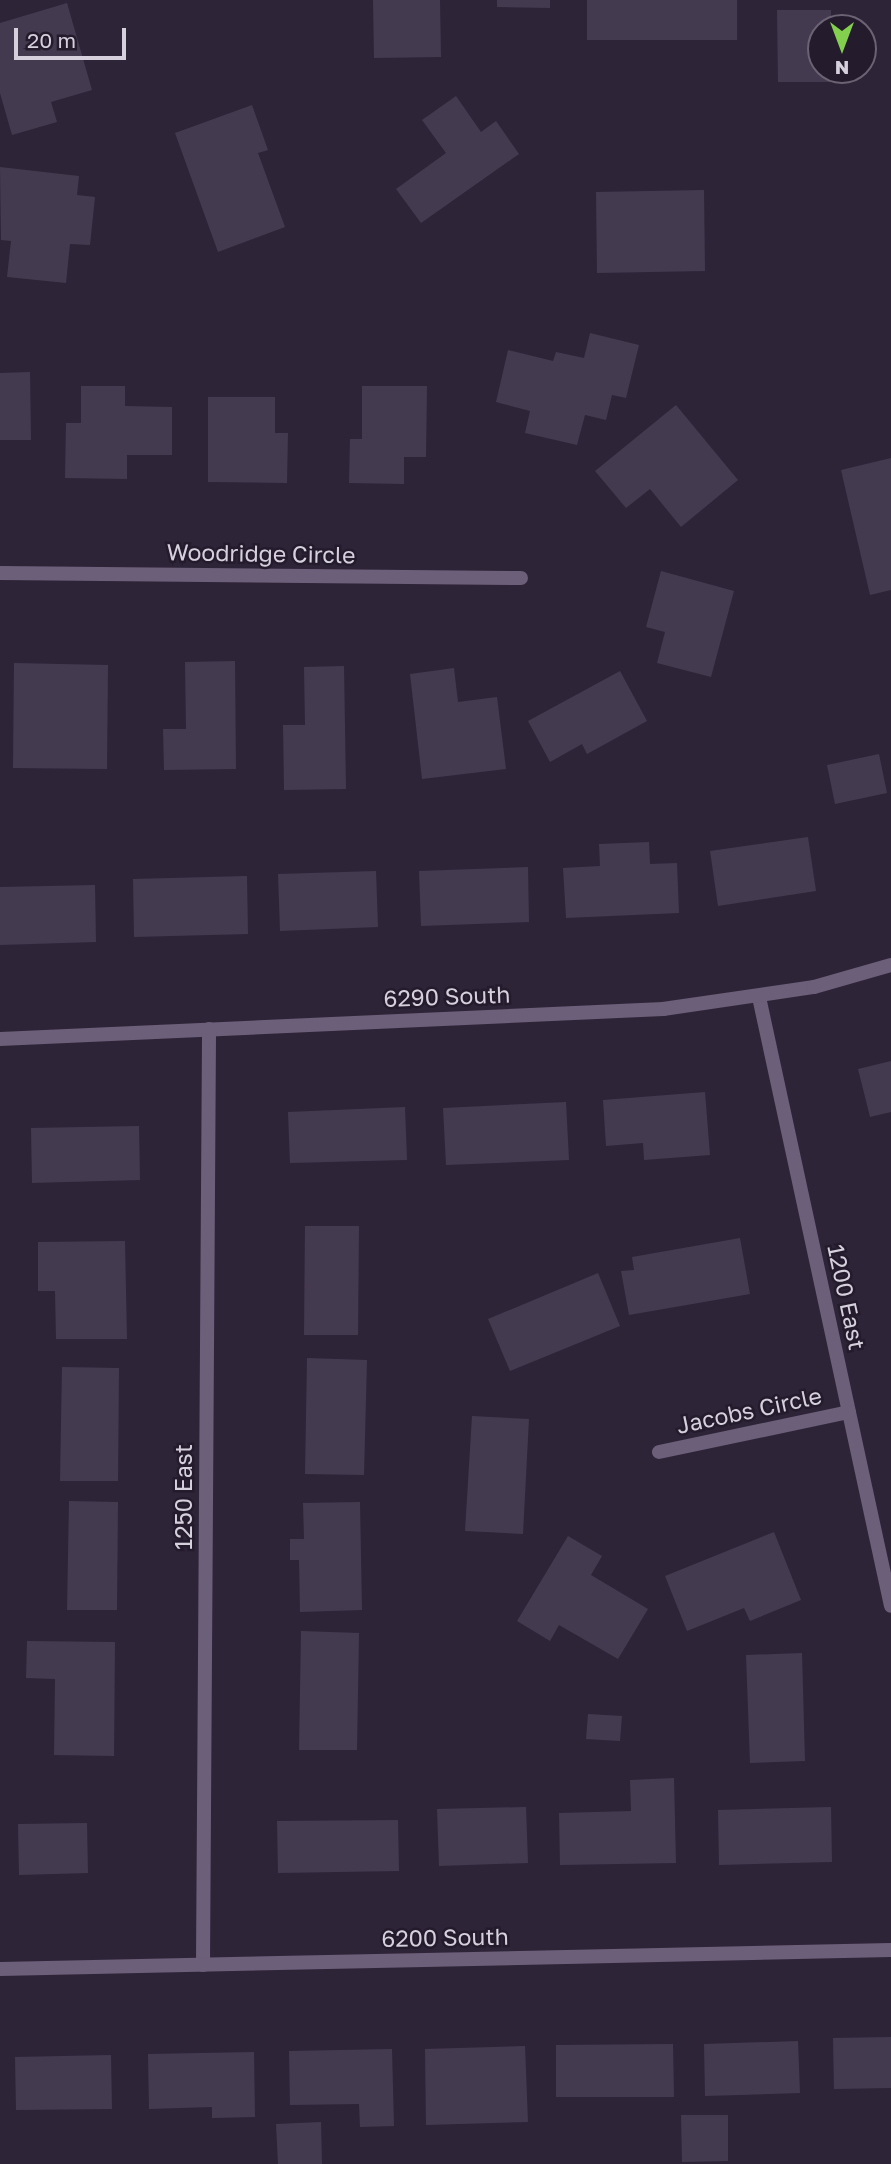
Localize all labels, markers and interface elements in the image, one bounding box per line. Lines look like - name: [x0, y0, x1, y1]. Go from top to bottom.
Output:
- scale bar: [18, 14, 130, 58]
- north arrow: [807, 14, 877, 84]
- text: 20 m: [27, 27, 76, 53]
- text: N: [835, 57, 849, 80]
- street label: Woodridge Circle: [166, 538, 356, 568]
- street label: 6290 South: [383, 980, 511, 1012]
- street label: 1200 East: [822, 1242, 872, 1352]
- street label: Jacobs Circle: [674, 1381, 824, 1439]
- street label: 1250 East: [169, 1444, 197, 1550]
- street label: 6200 South: [381, 1922, 509, 1952]

